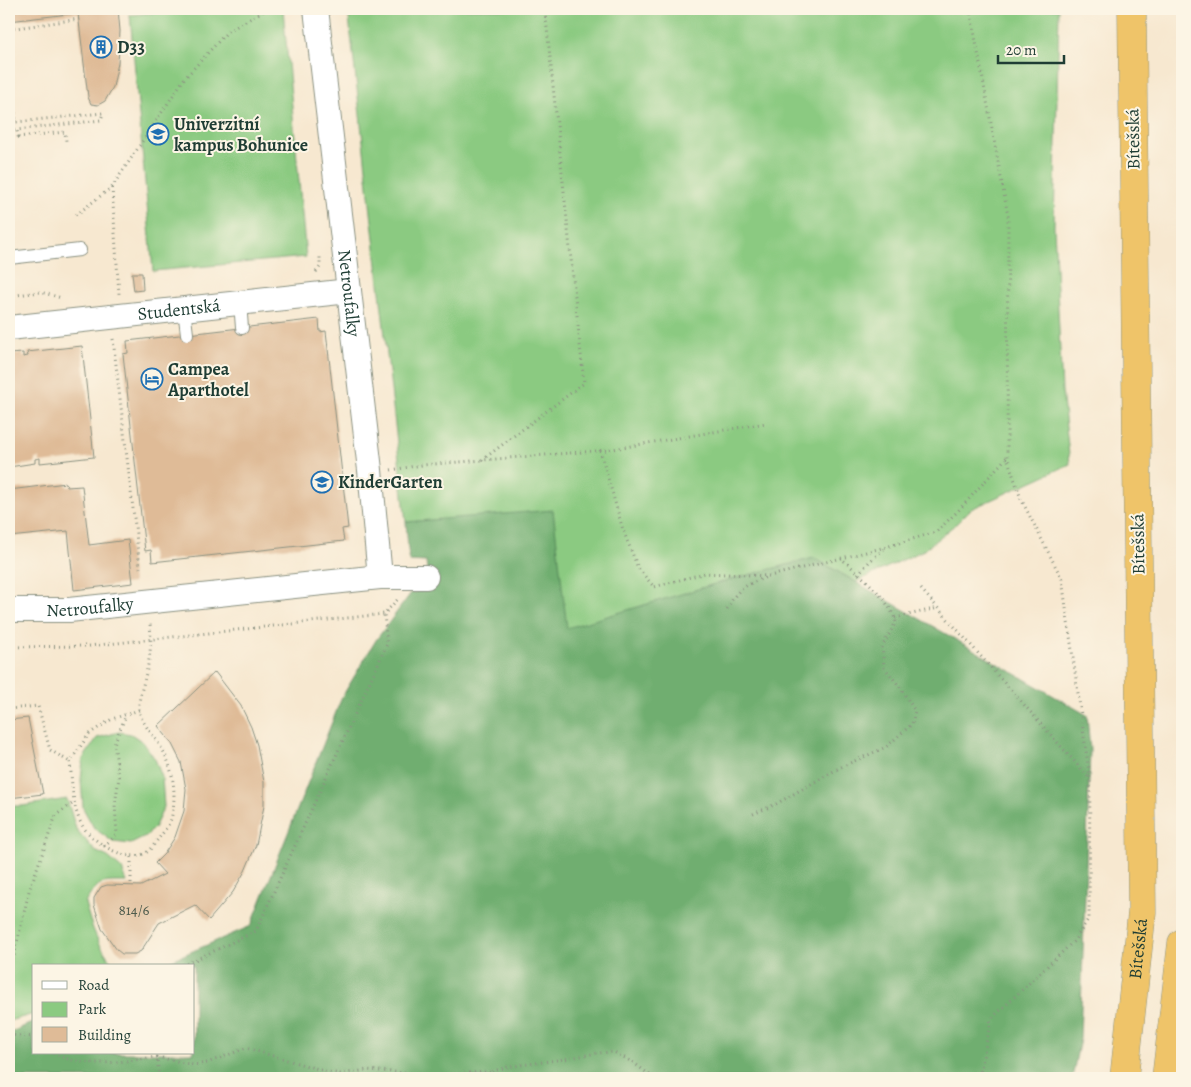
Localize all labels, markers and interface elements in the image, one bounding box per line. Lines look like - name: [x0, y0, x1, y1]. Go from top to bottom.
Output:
- scale bar: [998, 32, 1065, 64]
- building icon: D33: [89, 35, 113, 59]
- place label: D33: [117, 35, 145, 59]
- text: 20 m: [1006, 40, 1037, 60]
- street label: Bítešská: [1120, 108, 1146, 170]
- place label: Univerzitní kampus Bohunice: [174, 112, 308, 157]
- school or university icon: Univerzitní kampus Bohunice: [146, 122, 170, 146]
- street label: Netroufalky: [332, 248, 366, 339]
- street label: Studentská: [136, 293, 222, 326]
- place label: Campea Aparthotel: [167, 357, 249, 402]
- hotel icon: Campea Aparthotel: [140, 367, 164, 391]
- school or university icon: KinderGarten: [310, 470, 334, 494]
- place label: KinderGarten: [338, 470, 443, 494]
- street label: Bítešská: [1125, 513, 1151, 575]
- street label: Netroufalky: [46, 591, 136, 622]
- house number: 814/6: [118, 900, 150, 920]
- street label: Bítešská: [1123, 916, 1153, 980]
- legend: [32, 964, 195, 1054]
- text: Road: [78, 975, 110, 995]
- text: Park: [78, 999, 107, 1019]
- text: Building: [78, 1025, 131, 1045]

